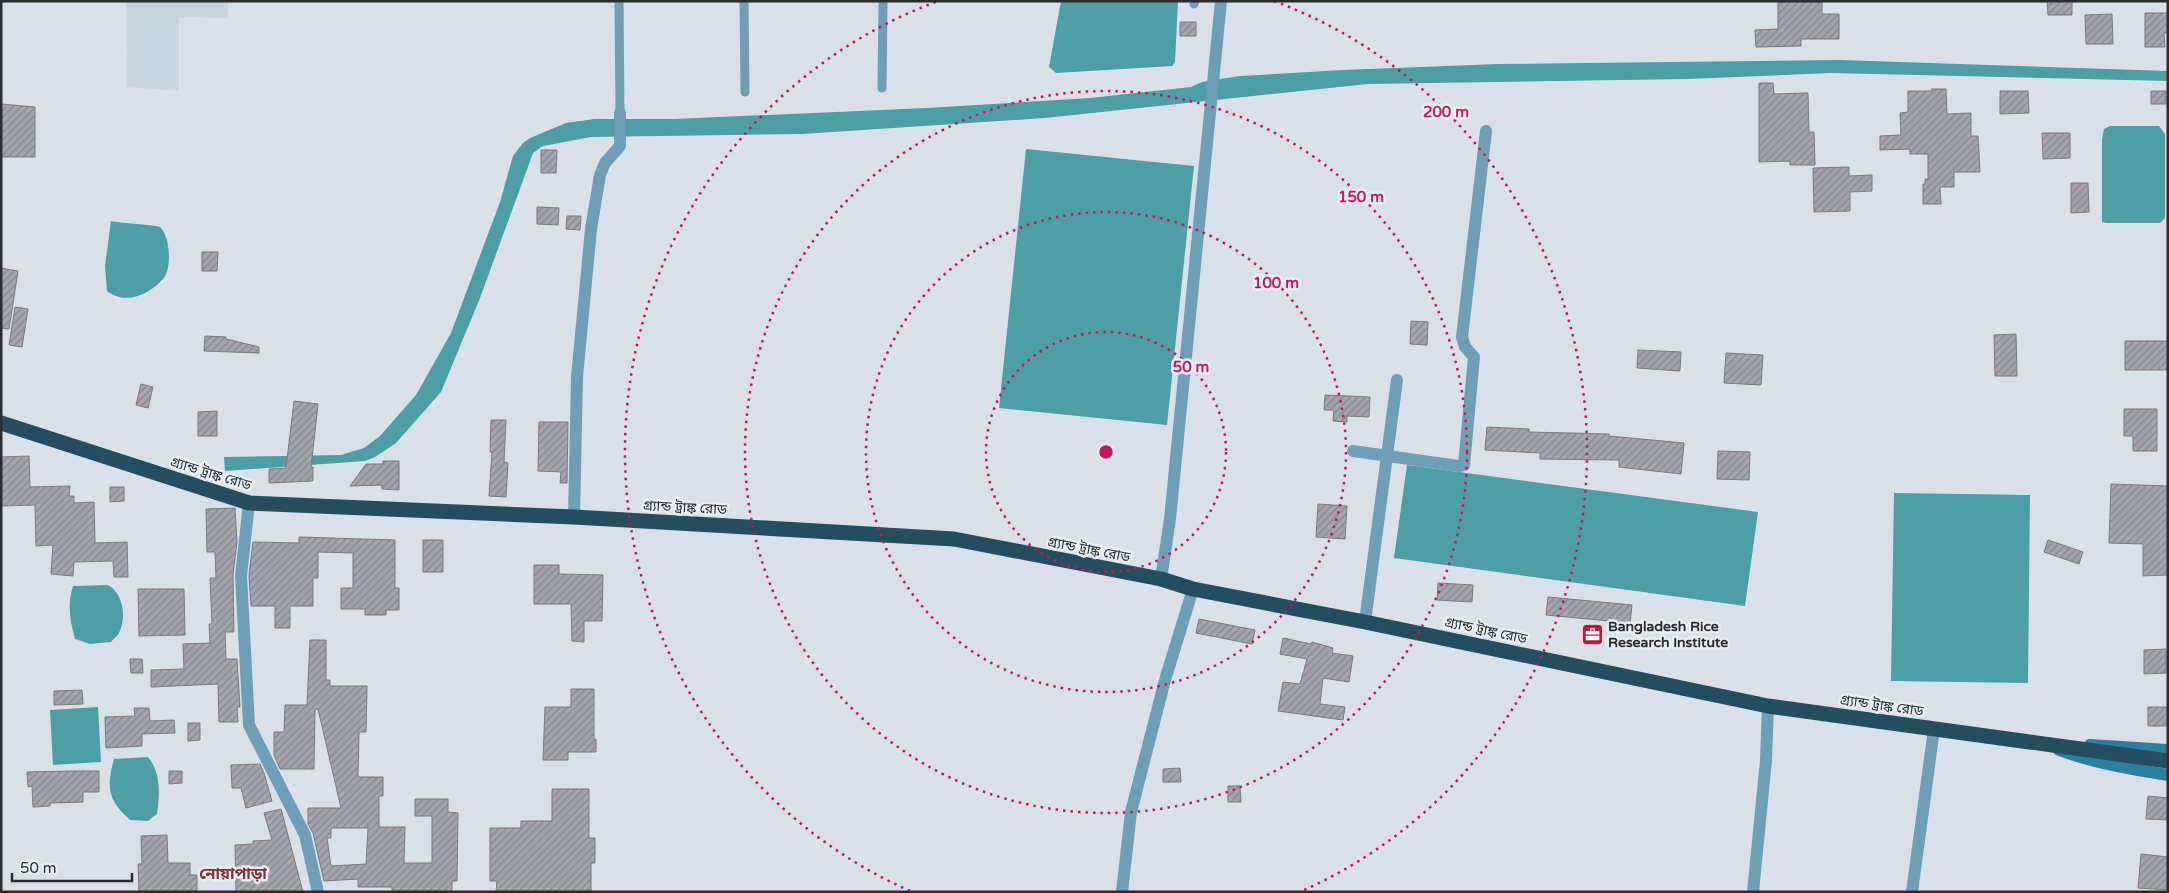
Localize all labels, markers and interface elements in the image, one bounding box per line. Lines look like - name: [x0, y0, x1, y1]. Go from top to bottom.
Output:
- text: 200 m: [1423, 103, 1469, 121]
- text: 150 m: [1338, 188, 1384, 206]
- text: 100 m: [1253, 274, 1299, 292]
- text: 50 m: [1173, 358, 1209, 376]
- centre of rings: [1097, 443, 1115, 461]
- street label: গ্র্যান্ড ট্রাঙ্ক রোড: [168, 453, 254, 494]
- street label: গ্র্যান্ড ট্রাঙ্ক রোড: [643, 497, 728, 518]
- street label: গ্র্যান্ড ট্রাঙ্ক রোড: [1046, 533, 1133, 566]
- street label: গ্র্যান্ড ট্রাঙ্ক রোড: [1443, 613, 1530, 648]
- place label: Bangladesh Rice Research Institute: [1608, 618, 1728, 651]
- office icon: Bangladesh Rice Research Institute: [1580, 622, 1604, 646]
- street label: গ্র্যান্ড ট্রাঙ্ক রোড: [1839, 691, 1926, 720]
- scale bar: [12, 850, 132, 882]
- text: 50 m: [20, 859, 57, 877]
- district label: নোয়াপাড়া: [199, 864, 267, 884]

